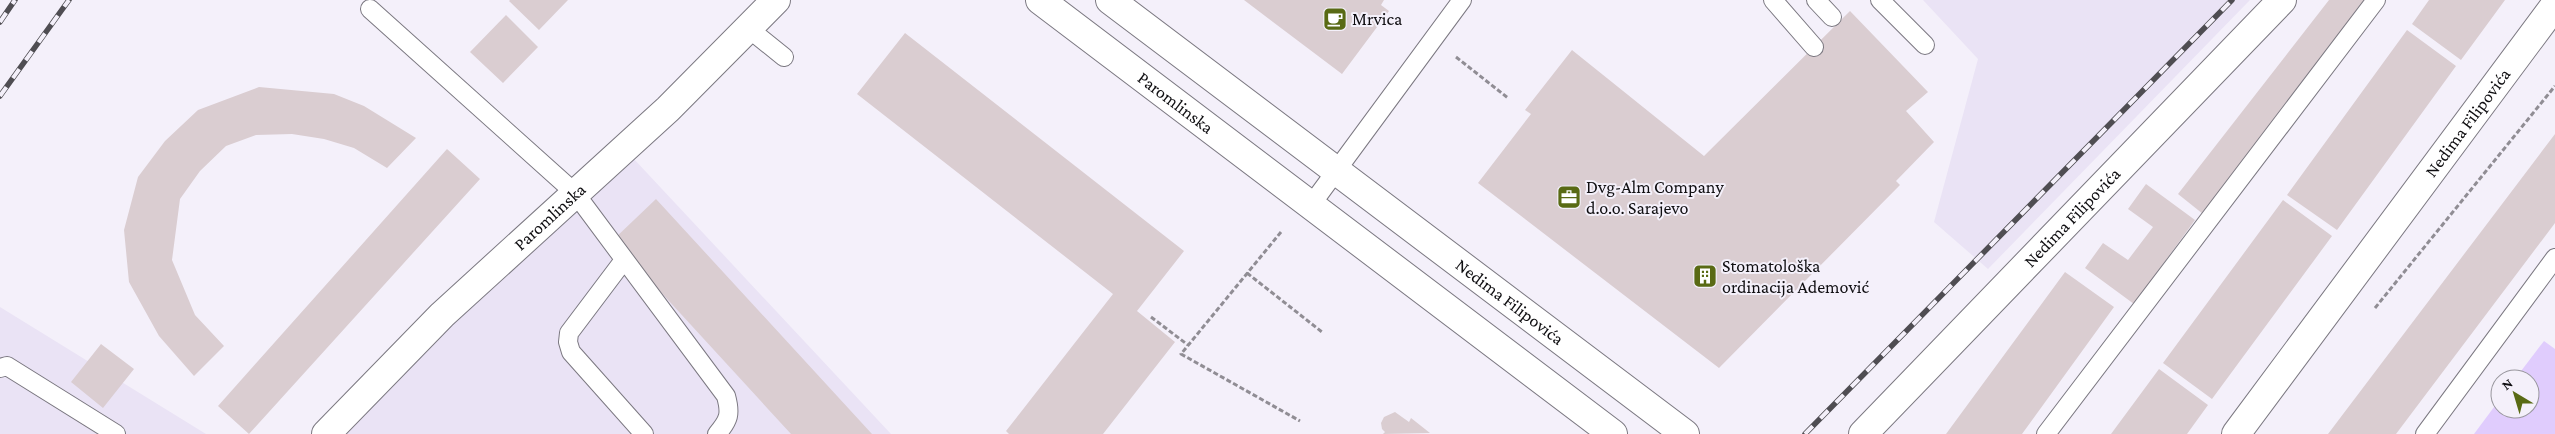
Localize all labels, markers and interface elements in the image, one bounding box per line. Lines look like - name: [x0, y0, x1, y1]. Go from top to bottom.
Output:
- cafe icon: Mrvica: [1322, 6, 1348, 32]
- place label: Mrvica: [1352, 9, 1402, 29]
- street label: Nedima Filipovića: [2421, 64, 2514, 181]
- street label: Paromlinska: [1134, 68, 1217, 138]
- street label: Nedima Filipovića: [2020, 164, 2124, 271]
- place label: Dvg-Alm Company d.o.o. Sarajevo: [1586, 177, 1724, 219]
- street label: Paromlinska: [510, 179, 590, 254]
- office icon: Dvg-Alm Company d.o.o. Sarajevo: [1556, 184, 1582, 210]
- street label: Nedima Filipovića: [1452, 255, 1568, 349]
- place label: Stomatološka ordinacija Ademović: [1722, 256, 1869, 298]
- building icon: Stomatološka ordinacija Ademović: [1692, 263, 1718, 289]
- north arrow: [2490, 369, 2540, 419]
- text: N: [2498, 374, 2516, 393]

